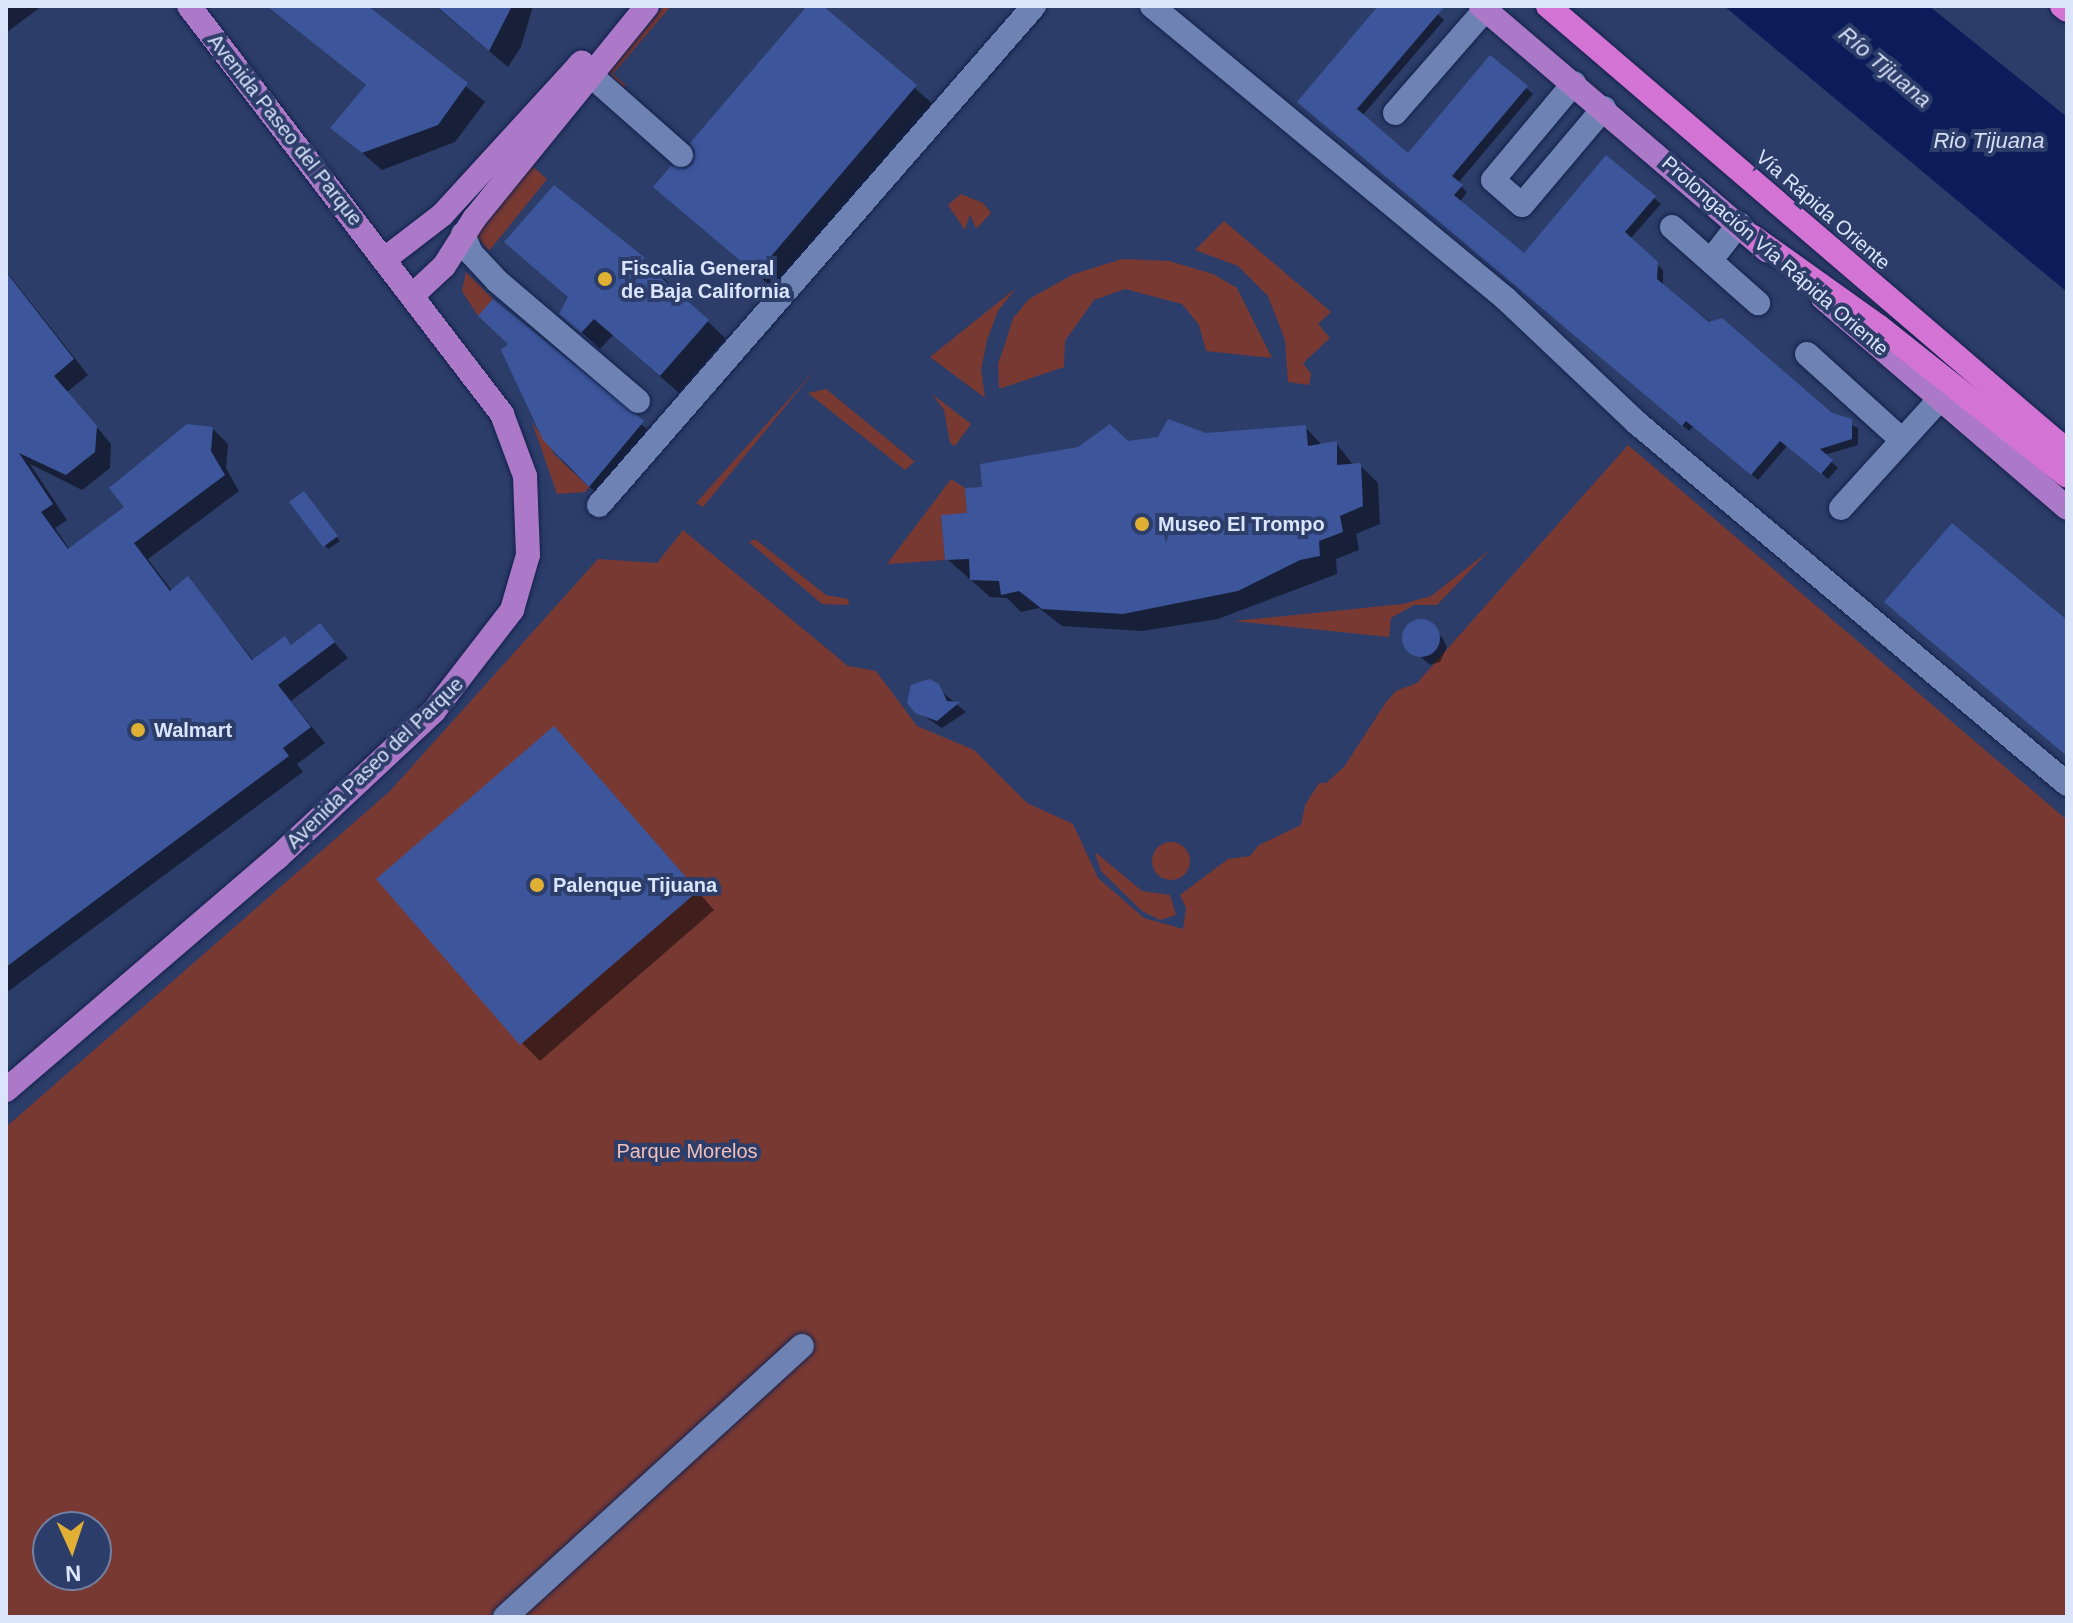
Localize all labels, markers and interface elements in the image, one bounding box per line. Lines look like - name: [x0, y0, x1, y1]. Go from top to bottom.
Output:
- water label: Río Tijuana: [1833, 21, 1937, 113]
- street label: Avenida Paseo del Parque: [203, 29, 367, 231]
- water label: Rio Tijuana: [1933, 128, 2045, 154]
- street label: Vía Rápida Oriente: [1751, 145, 1895, 275]
- street label: Prolongación Vía Rápida Oriente: [1657, 151, 1893, 361]
- place label: Fiscalia General de Baja California: [621, 256, 790, 303]
- marker: Fiscalia General de Baja California: [596, 270, 614, 288]
- place label: Museo El Trompo: [1158, 512, 1325, 536]
- marker: Museo El Trompo: [1133, 515, 1151, 533]
- street label: Avenida Paseo del Parque: [282, 672, 468, 854]
- place label: Walmart: [154, 718, 232, 742]
- marker: Walmart: [129, 721, 147, 739]
- place label: Palenque Tijuana: [553, 873, 717, 897]
- marker: Palenque Tijuana: [528, 876, 546, 894]
- park label: Parque Morelos: [616, 1139, 758, 1163]
- north arrow: [32, 1511, 112, 1591]
- text: N: [65, 1561, 82, 1586]

